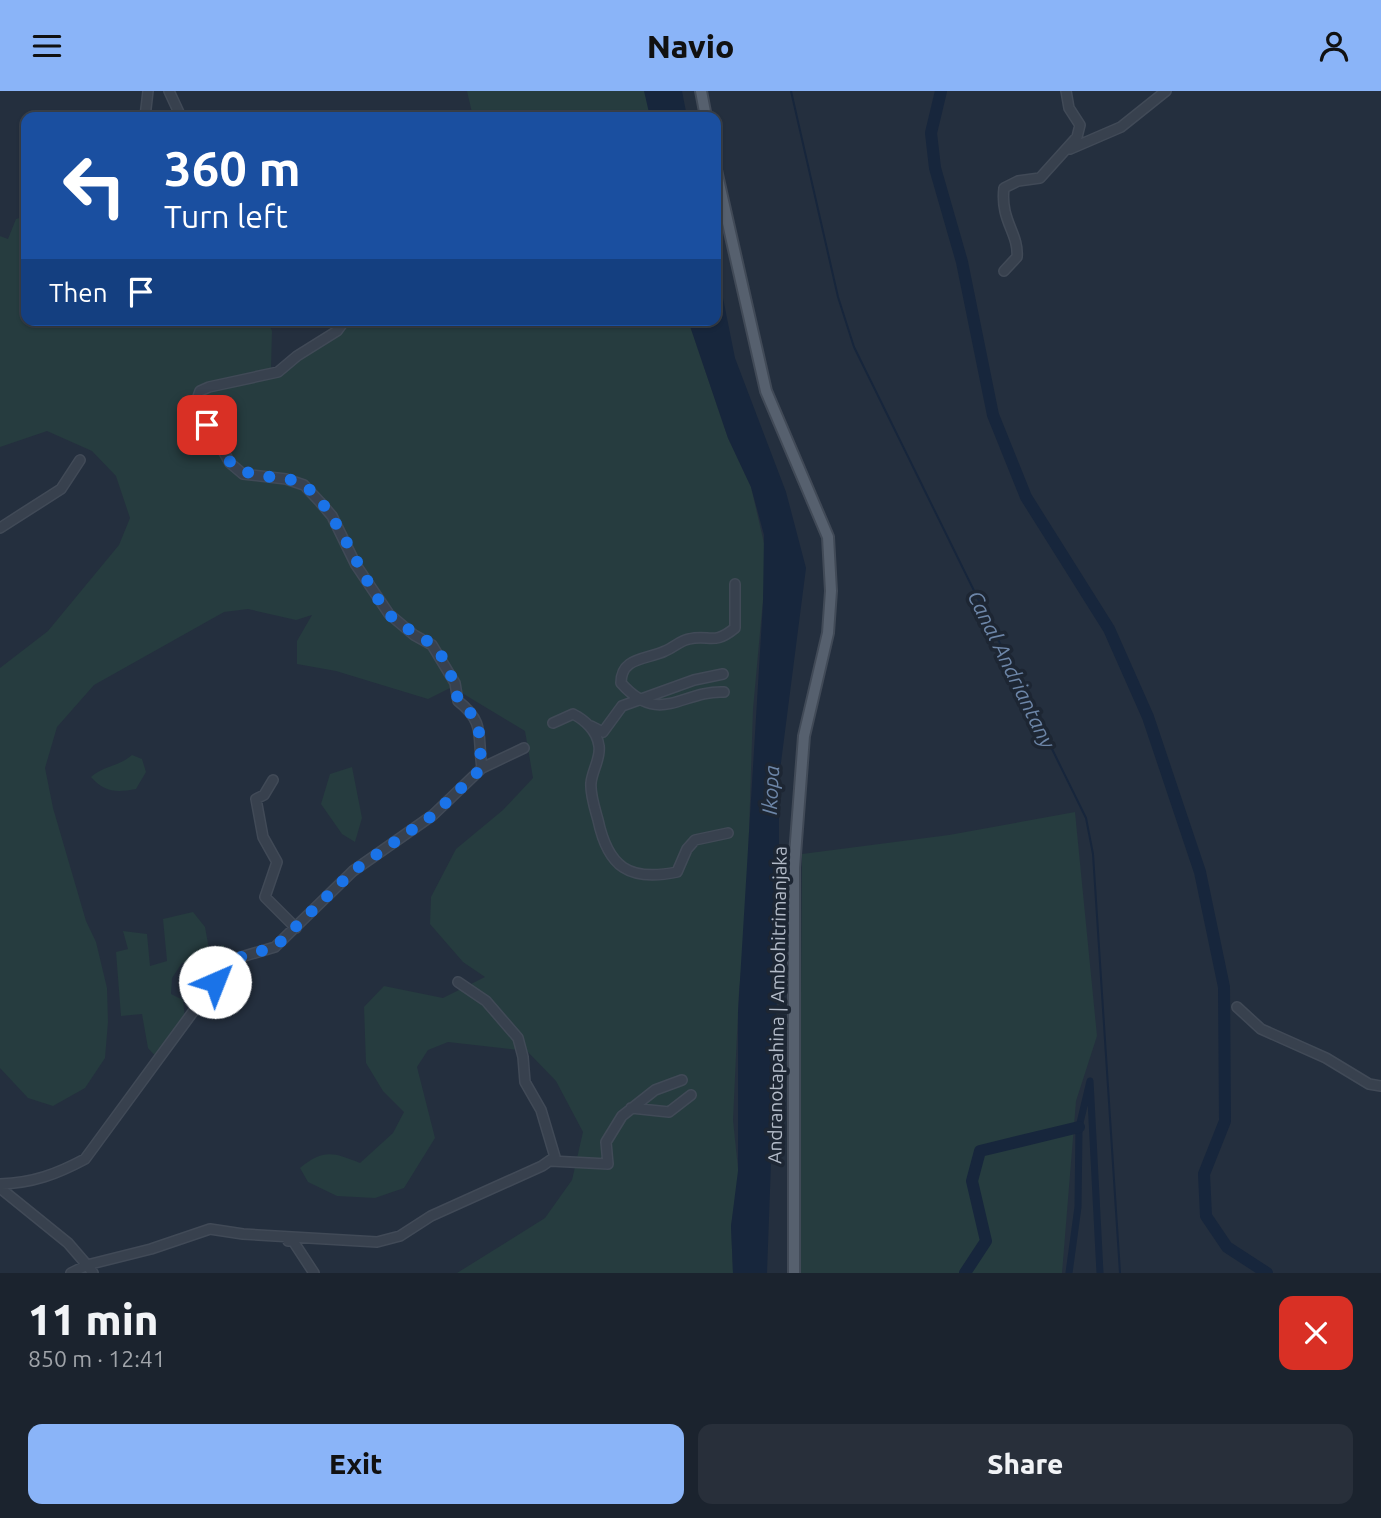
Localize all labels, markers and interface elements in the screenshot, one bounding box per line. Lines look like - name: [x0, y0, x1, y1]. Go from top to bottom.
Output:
- icon: menu: [28, 27, 66, 65]
- icon: person: [1315, 27, 1353, 65]
- text: Navio: [647, 28, 734, 64]
- icon: left: [49, 140, 140, 231]
- text: 360 m: [164, 140, 301, 195]
- text: Turn left: [164, 198, 288, 234]
- icon: arrive: [122, 273, 160, 311]
- text: Then: [49, 278, 108, 307]
- pin: [177, 395, 237, 455]
- icon: arrive: [188, 406, 226, 444]
- water label: Canal Andriantany: [964, 586, 1061, 753]
- water label: Ikopa: [757, 765, 783, 815]
- street label: Andranotapahina | Ambohitrimanjaka: [763, 846, 791, 1164]
- position arrow: [178, 945, 252, 1019]
- text: 11 min: [28, 1296, 159, 1343]
- button: close: [1279, 1296, 1353, 1370]
- text: 850 m · 12:41: [28, 1346, 166, 1371]
- button: Exit: [28, 1424, 684, 1504]
- button: Share: [698, 1424, 1353, 1504]

